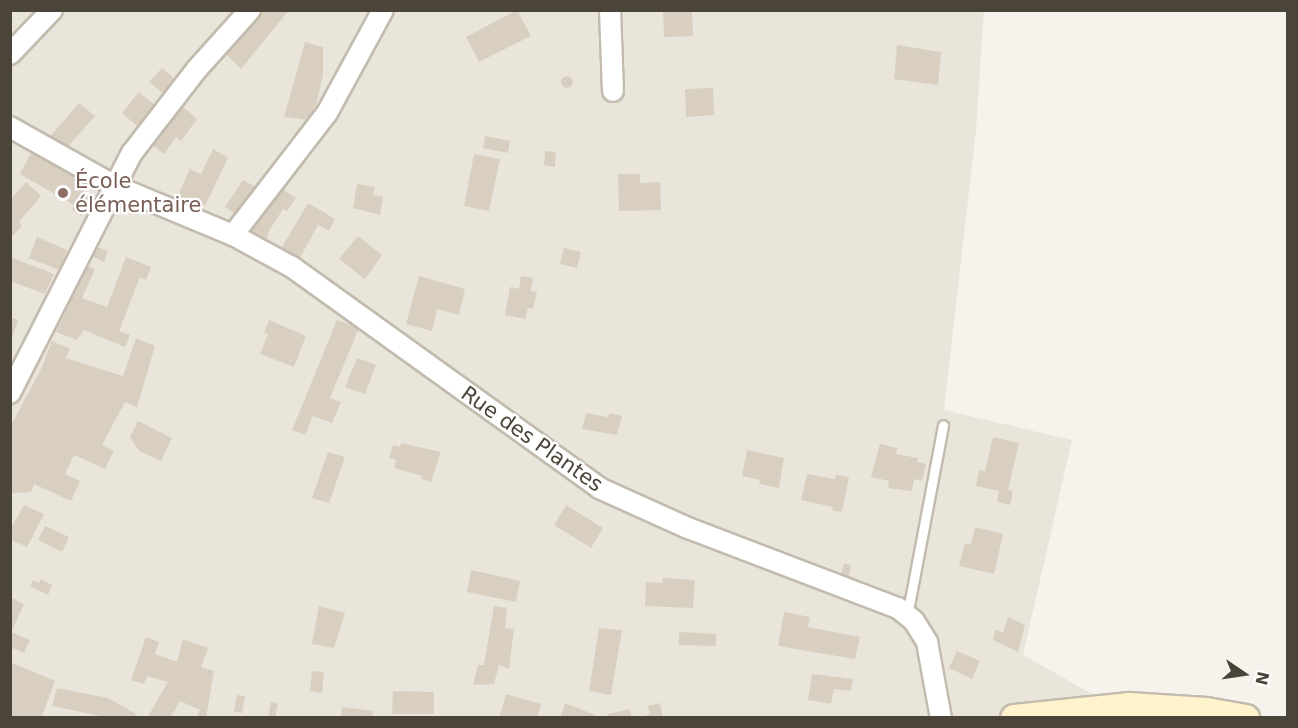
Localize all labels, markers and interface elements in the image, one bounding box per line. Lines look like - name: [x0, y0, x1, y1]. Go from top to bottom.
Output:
- place label: École élémentaire: [75, 168, 201, 218]
- marker: École élémentaire: [56, 186, 70, 200]
- street label: Rue des Plantes: [456, 381, 608, 497]
- north arrow: [1214, 644, 1274, 704]
- text: N: [1251, 669, 1273, 687]

